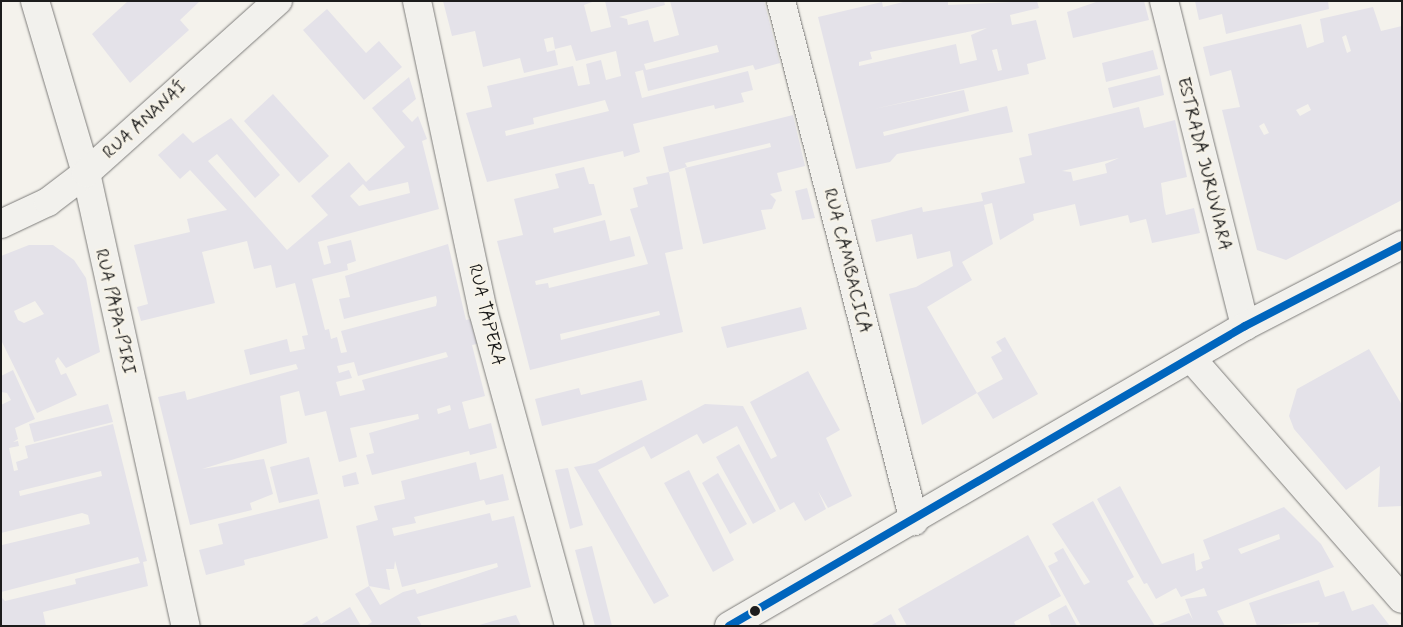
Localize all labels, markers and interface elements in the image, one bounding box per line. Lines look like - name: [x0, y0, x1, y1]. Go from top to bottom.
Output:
- street label: ESTRADA JURUVIARA: [1172, 74, 1236, 254]
- street label: RUA ANANAÍ: [98, 76, 192, 164]
- street label: RUA CAMBACICA: [819, 189, 875, 333]
- street label: RUA PAPA-PIRI: [90, 247, 140, 377]
- street label: RUA TAPERA: [463, 261, 509, 369]
- unlabelled marker: [750, 606, 760, 616]

